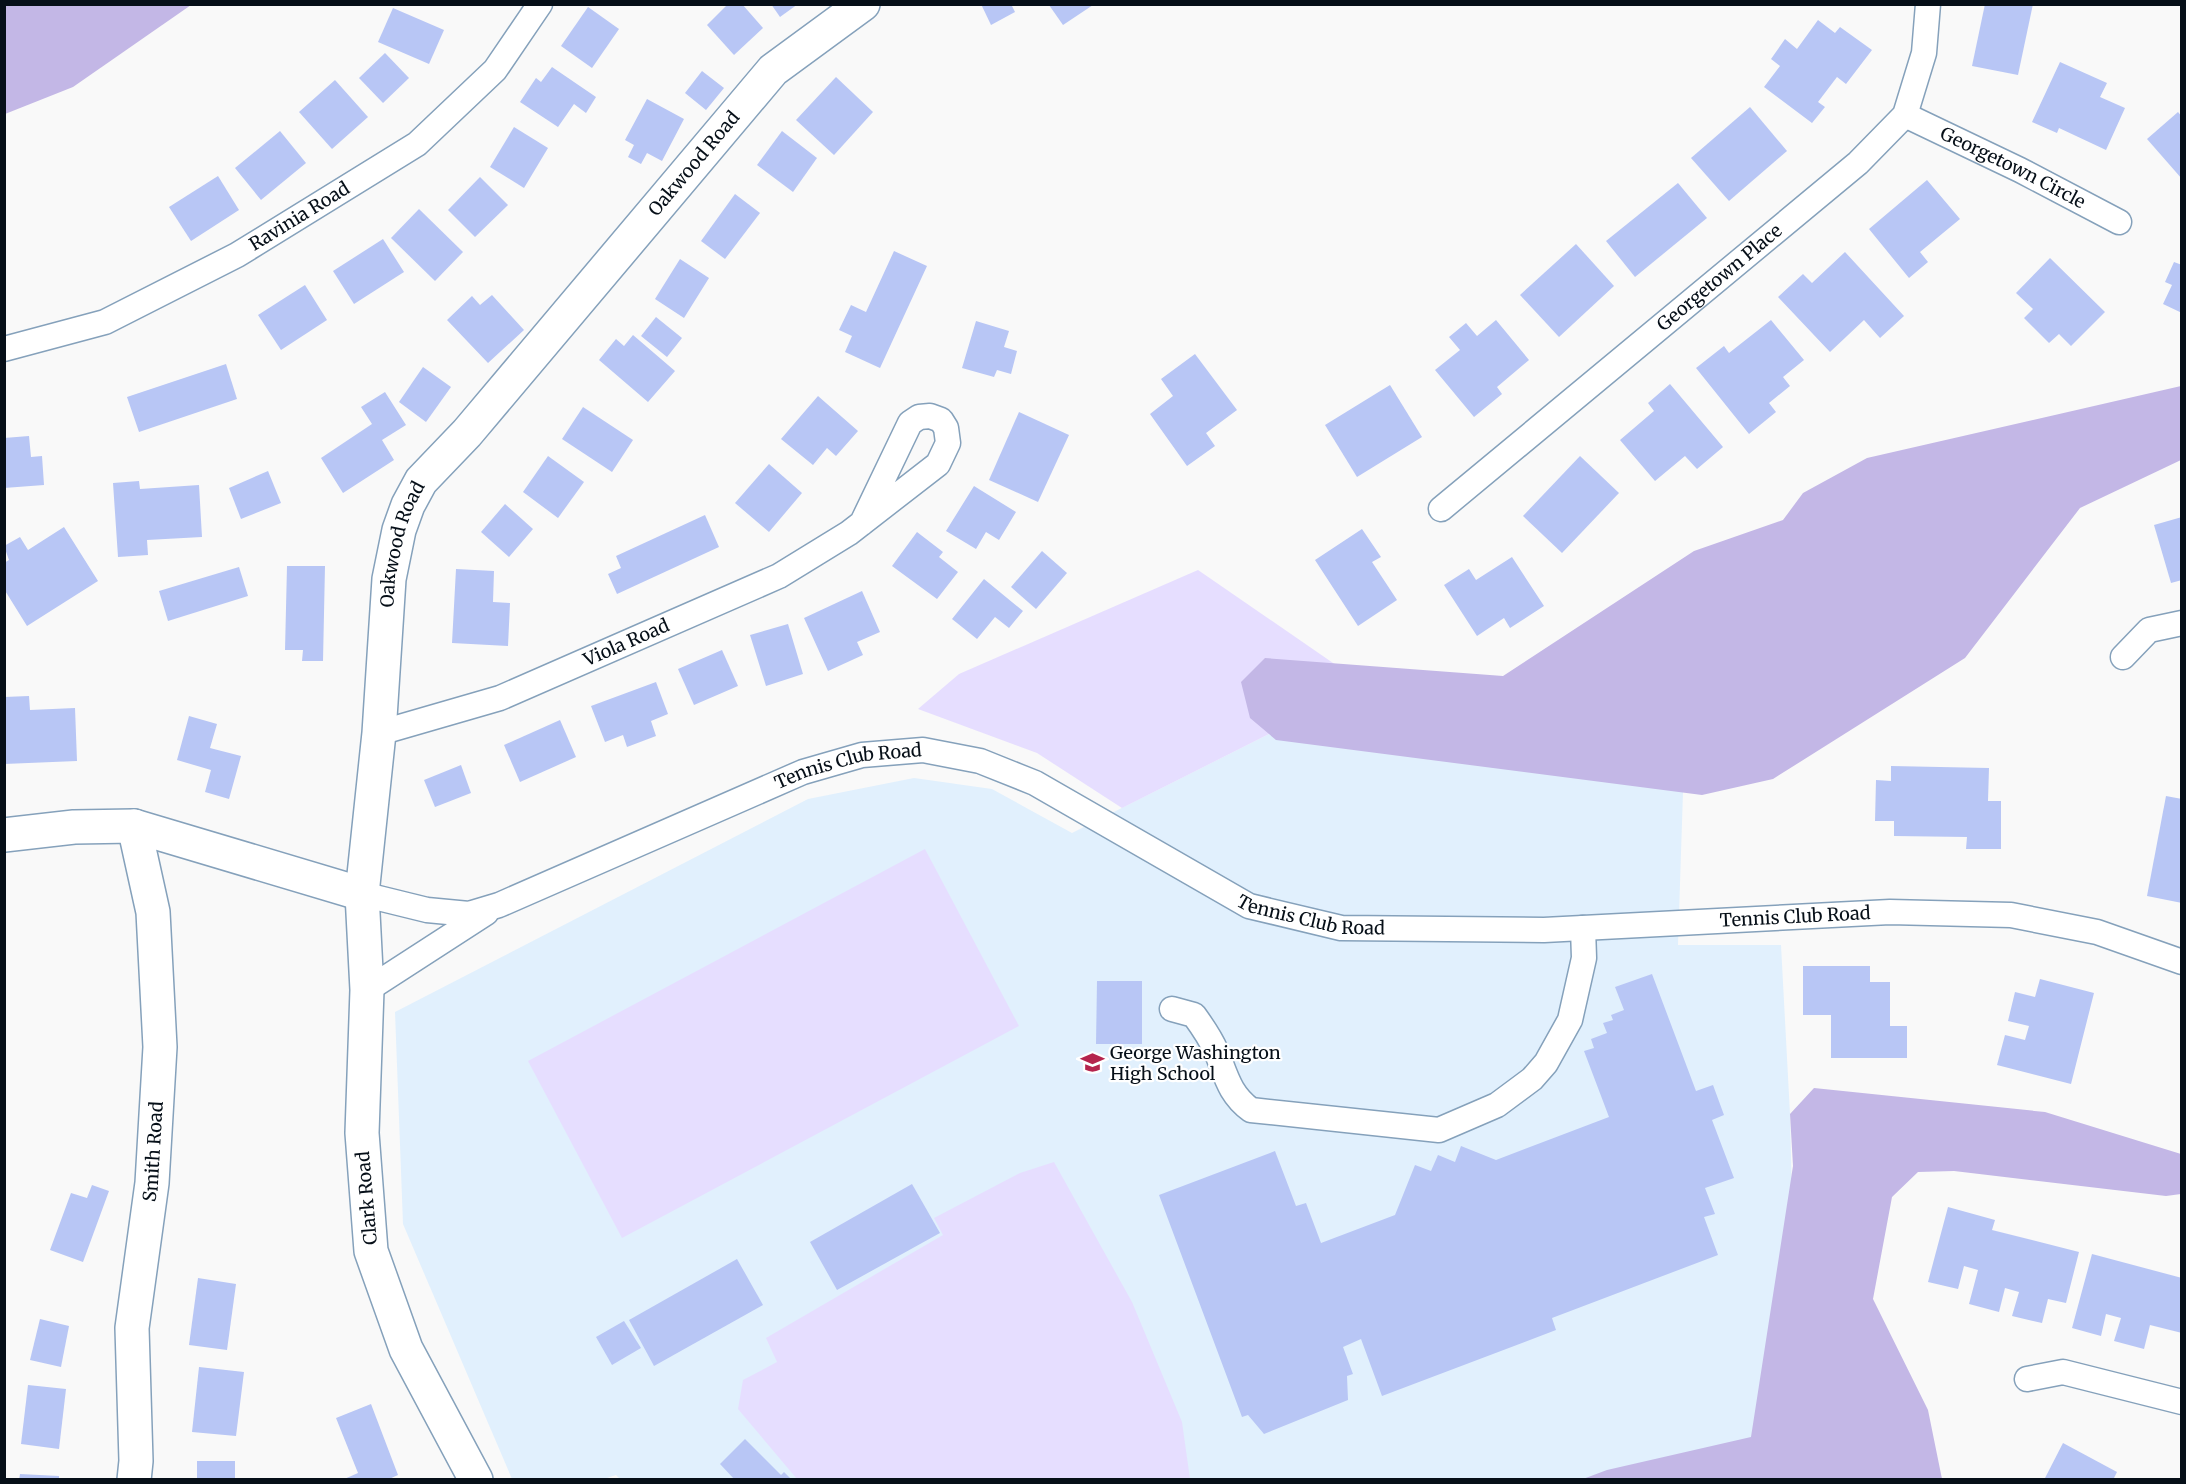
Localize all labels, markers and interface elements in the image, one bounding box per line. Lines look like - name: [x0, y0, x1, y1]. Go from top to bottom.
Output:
- street label: Oakwood Road: [643, 106, 744, 220]
- street label: Georgetown Circle: [1937, 122, 2090, 213]
- street label: Ravinia Road: [245, 176, 354, 256]
- street label: Georgetown Place: [1652, 219, 1786, 336]
- street label: Oakwood Road: [375, 477, 430, 608]
- street label: Viola Road: [579, 613, 673, 671]
- street label: Tennis Club Road: [771, 738, 923, 794]
- street label: Tennis Club Road: [1233, 889, 1385, 939]
- street label: Tennis Club Road: [1719, 901, 1871, 932]
- place label: George Washington High School: [1110, 1041, 1281, 1085]
- school or university icon: George Washington High School: [1079, 1050, 1105, 1076]
- street label: Smith Road: [138, 1100, 168, 1203]
- street label: Clark Road: [351, 1150, 382, 1246]

